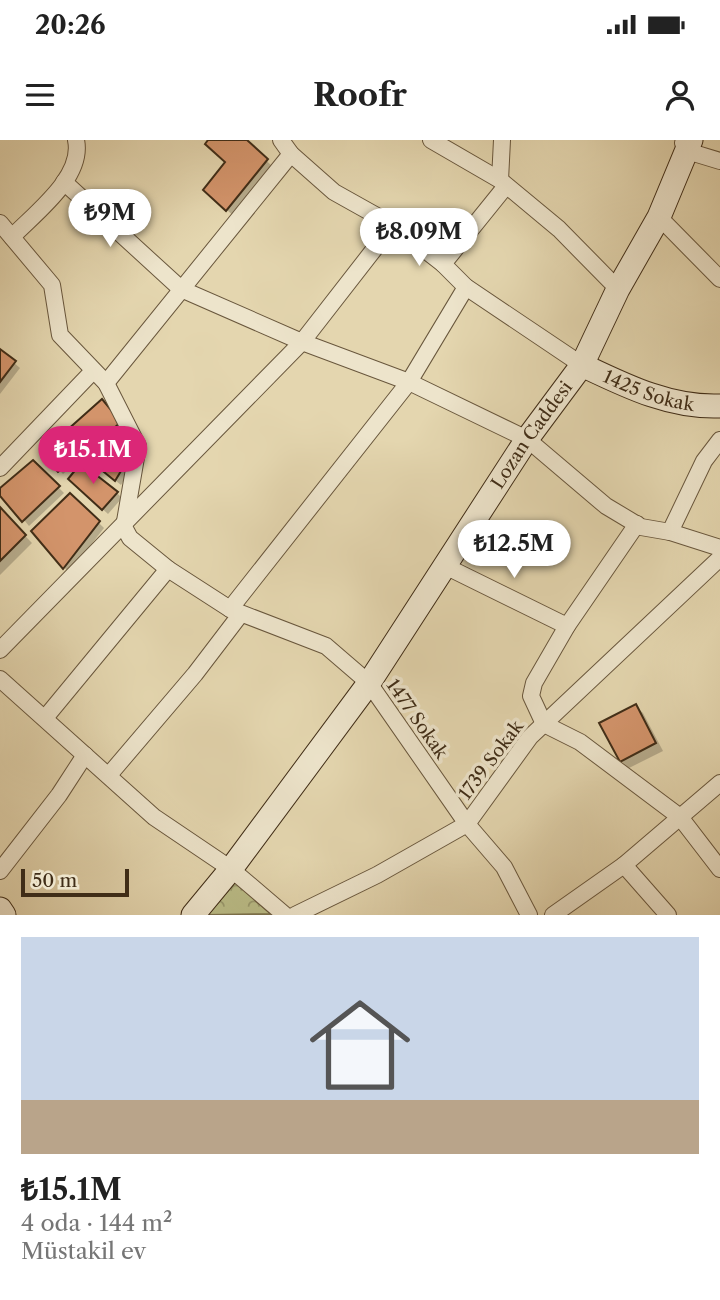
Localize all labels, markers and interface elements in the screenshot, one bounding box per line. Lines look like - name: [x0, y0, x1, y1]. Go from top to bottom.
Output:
- text: 20:26: [35, 9, 106, 41]
- text: Roofr: [313, 75, 407, 114]
- icon: menu: [21, 76, 59, 114]
- icon: person: [661, 76, 699, 114]
- pin: ₺9M: [76, 190, 144, 249]
- text: ₺9M: [84, 198, 136, 226]
- pin: ₺8.09M: [362, 208, 476, 268]
- text: ₺8.09M: [376, 217, 462, 245]
- street label: 1425 Sokak: [600, 366, 697, 416]
- street label: Lozan Caddesi: [487, 376, 577, 493]
- pin: ₺15.1M: [36, 426, 150, 486]
- text: ₺15.1M: [54, 435, 132, 463]
- pin: ₺12.5M: [457, 520, 571, 580]
- text: ₺12.5M: [474, 529, 554, 557]
- street label: 1477 Sokak: [382, 675, 453, 764]
- street label: 1739 Sokak: [454, 715, 529, 804]
- scale bar: [21, 866, 130, 898]
- text: 50 m: [32, 869, 77, 892]
- icon: home: [297, 982, 423, 1108]
- text: ₺15.1M: [21, 1171, 122, 1208]
- text: 4 oda · 144 m²: [21, 1209, 172, 1237]
- text: Müstakil ev: [21, 1237, 146, 1265]

